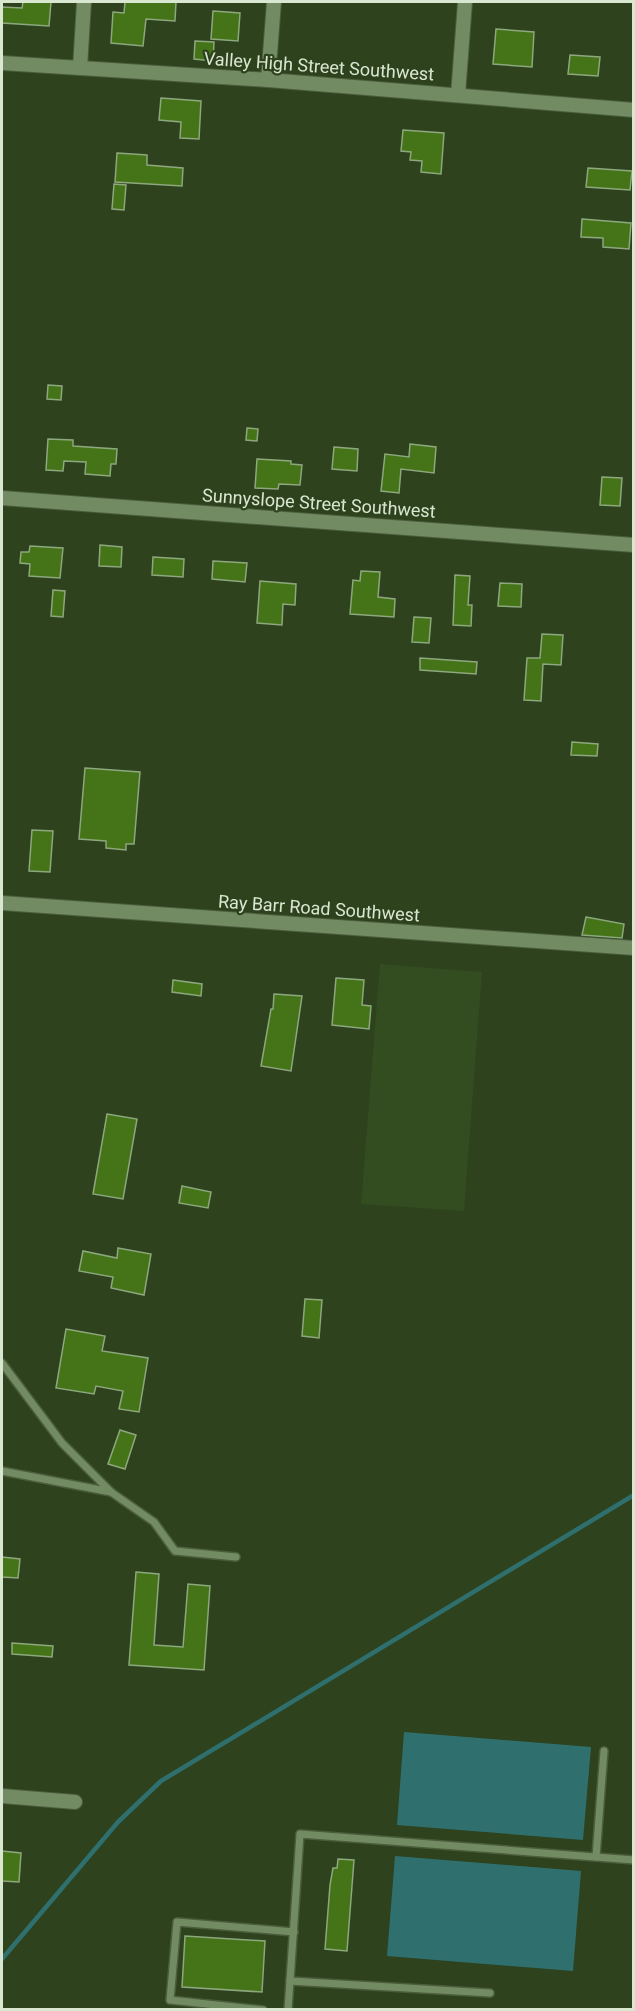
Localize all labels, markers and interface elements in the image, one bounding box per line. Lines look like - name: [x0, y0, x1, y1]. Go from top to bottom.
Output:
- street label: Valley High Street Southwest: [203, 47, 435, 85]
- street label: Sunnyslope Street Southwest: [202, 484, 437, 522]
- street label: Ray Barr Road Southwest: [217, 890, 421, 926]

